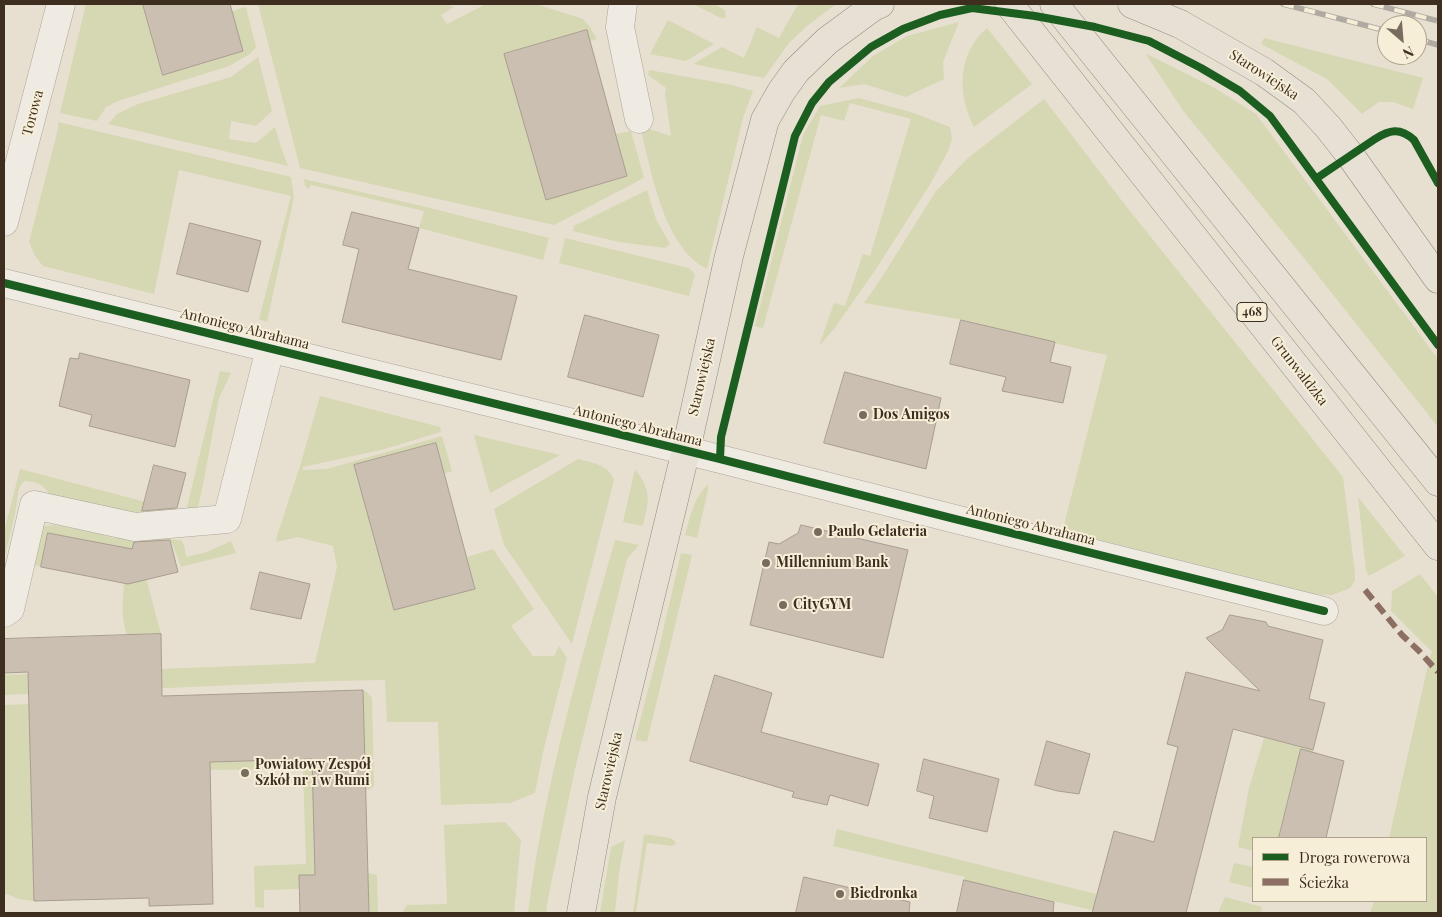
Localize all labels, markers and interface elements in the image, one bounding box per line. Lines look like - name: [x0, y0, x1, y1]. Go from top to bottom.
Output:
- north arrow: [1377, 15, 1427, 65]
- text: N: [1400, 42, 1417, 64]
- street label: Starowiejska: [1226, 46, 1302, 104]
- street label: Torowa: [19, 88, 47, 138]
- road number: 468: [1237, 302, 1267, 322]
- street label: Antoniego Abrahama: [179, 305, 311, 353]
- street label: Grunwaldzka: [1267, 333, 1331, 409]
- street label: Starowiejska: [685, 336, 719, 418]
- street label: Antoniego Abrahama: [572, 402, 704, 450]
- place label: Dos Amigos: [873, 407, 950, 423]
- marker: Dos Amigos: [857, 409, 869, 421]
- street label: Antoniego Abrahama: [965, 501, 1097, 549]
- place label: Paulo Gelateria: [828, 524, 927, 540]
- marker: Paulo Gelateria: [812, 526, 824, 538]
- place label: Millennium Bank: [776, 555, 888, 571]
- marker: Millennium Bank: [760, 557, 772, 569]
- place label: CityGYM: [793, 597, 851, 613]
- marker: CityGYM: [777, 599, 789, 611]
- street label: Starowiejska: [592, 730, 626, 812]
- place label: Powiatowy Zespół Szkół nr 1 w Rumi: [255, 757, 371, 790]
- marker: Powiatowy Zespół Szkół nr 1 w Rumi: [239, 767, 251, 779]
- legend: [1252, 837, 1427, 902]
- text: Droga rowerowa: [1299, 847, 1410, 867]
- text: Ścieżka: [1299, 872, 1349, 892]
- place label: Biedronka: [850, 886, 917, 902]
- marker: Biedronka: [834, 888, 846, 900]

